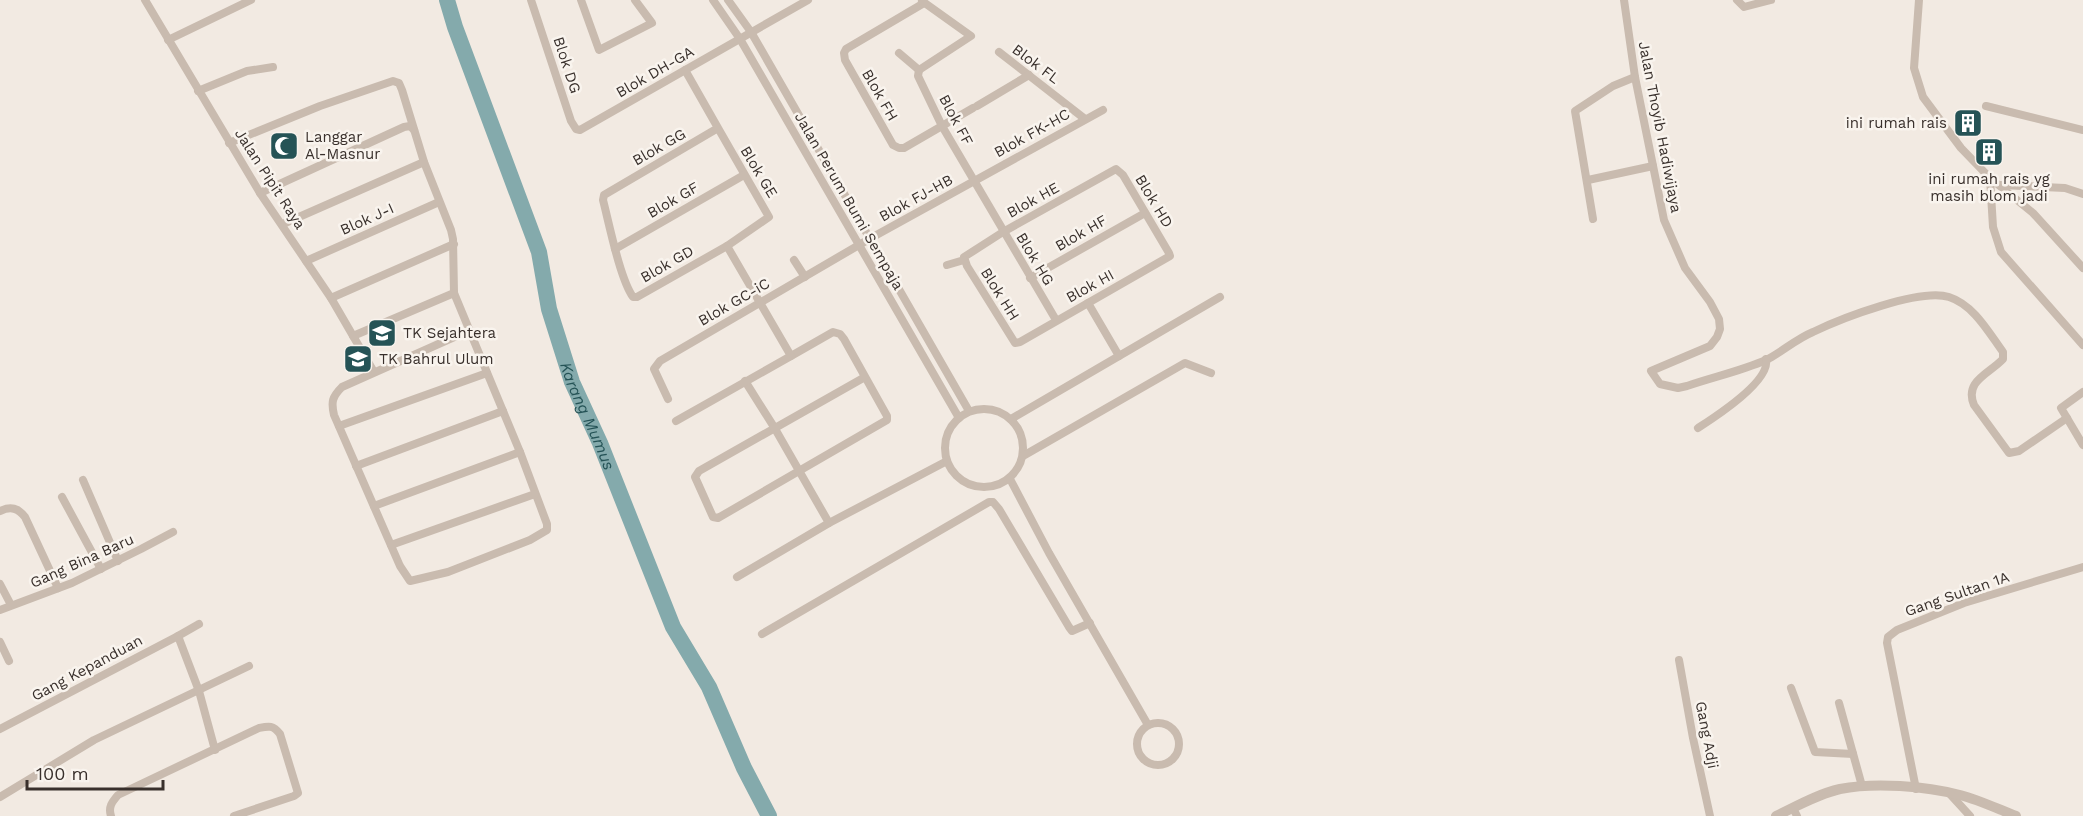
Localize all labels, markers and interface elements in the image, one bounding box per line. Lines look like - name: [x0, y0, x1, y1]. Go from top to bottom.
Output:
- street label: Blok DG: [549, 34, 585, 96]
- street label: Blok FL: [1009, 40, 1063, 88]
- street label: Jalan Thoyib Hadiwijaya: [1635, 40, 1686, 215]
- street label: Blok DH-GA: [613, 42, 697, 102]
- street label: Blok FH: [858, 66, 902, 124]
- street label: Blok FF: [935, 92, 977, 148]
- street label: Blok FK-HC: [991, 105, 1073, 161]
- building icon: ini rumah rais: [1952, 107, 1984, 139]
- street label: Jalan Perum Bumi Sempaja: [791, 109, 908, 293]
- place label: ini rumah rais: [1846, 114, 1947, 132]
- street label: Jalan Pipit Raya: [231, 125, 309, 233]
- street label: Blok GG: [629, 125, 689, 169]
- place label: Langgar Al-Masnur: [305, 128, 380, 163]
- mosque icon: Langgar Al-Masnur: [268, 130, 300, 162]
- building icon: ini rumah rais yg masih blom jadi: [1973, 136, 2005, 168]
- street label: Blok GE: [737, 143, 781, 201]
- street label: Blok FJ-HB: [876, 170, 956, 226]
- place label: ini rumah rais yg masih blom jadi: [1928, 170, 2050, 205]
- street label: Blok HD: [1131, 171, 1177, 231]
- street label: Blok GF: [644, 178, 702, 222]
- street label: Blok HE: [1004, 178, 1062, 222]
- street label: Blok J-I: [337, 199, 397, 239]
- street label: Blok HF: [1052, 211, 1110, 255]
- street label: Blok HG: [1012, 229, 1058, 289]
- street label: Blok GD: [637, 242, 697, 286]
- street label: Blok HH: [977, 264, 1023, 324]
- street label: Blok HI: [1063, 265, 1117, 307]
- street label: Blok GC-iC: [695, 274, 773, 330]
- school or university icon: TK Sejahtera: [366, 317, 398, 349]
- place label: TK Sejahtera: [403, 324, 497, 342]
- school or university icon: TK Bahrul Ulum: [342, 343, 374, 375]
- place label: TK Bahrul Ulum: [379, 350, 494, 368]
- water label: Karang Mumus: [556, 360, 619, 473]
- street label: Gang Bina Baru: [27, 530, 137, 592]
- street label: Gang Sultan 1A: [1902, 568, 2012, 620]
- street label: Gang Kepanduan: [28, 631, 146, 705]
- street label: Gang Adji: [1692, 700, 1722, 770]
- scale bar: [27, 753, 164, 791]
- text: 100 m: [36, 763, 89, 784]

